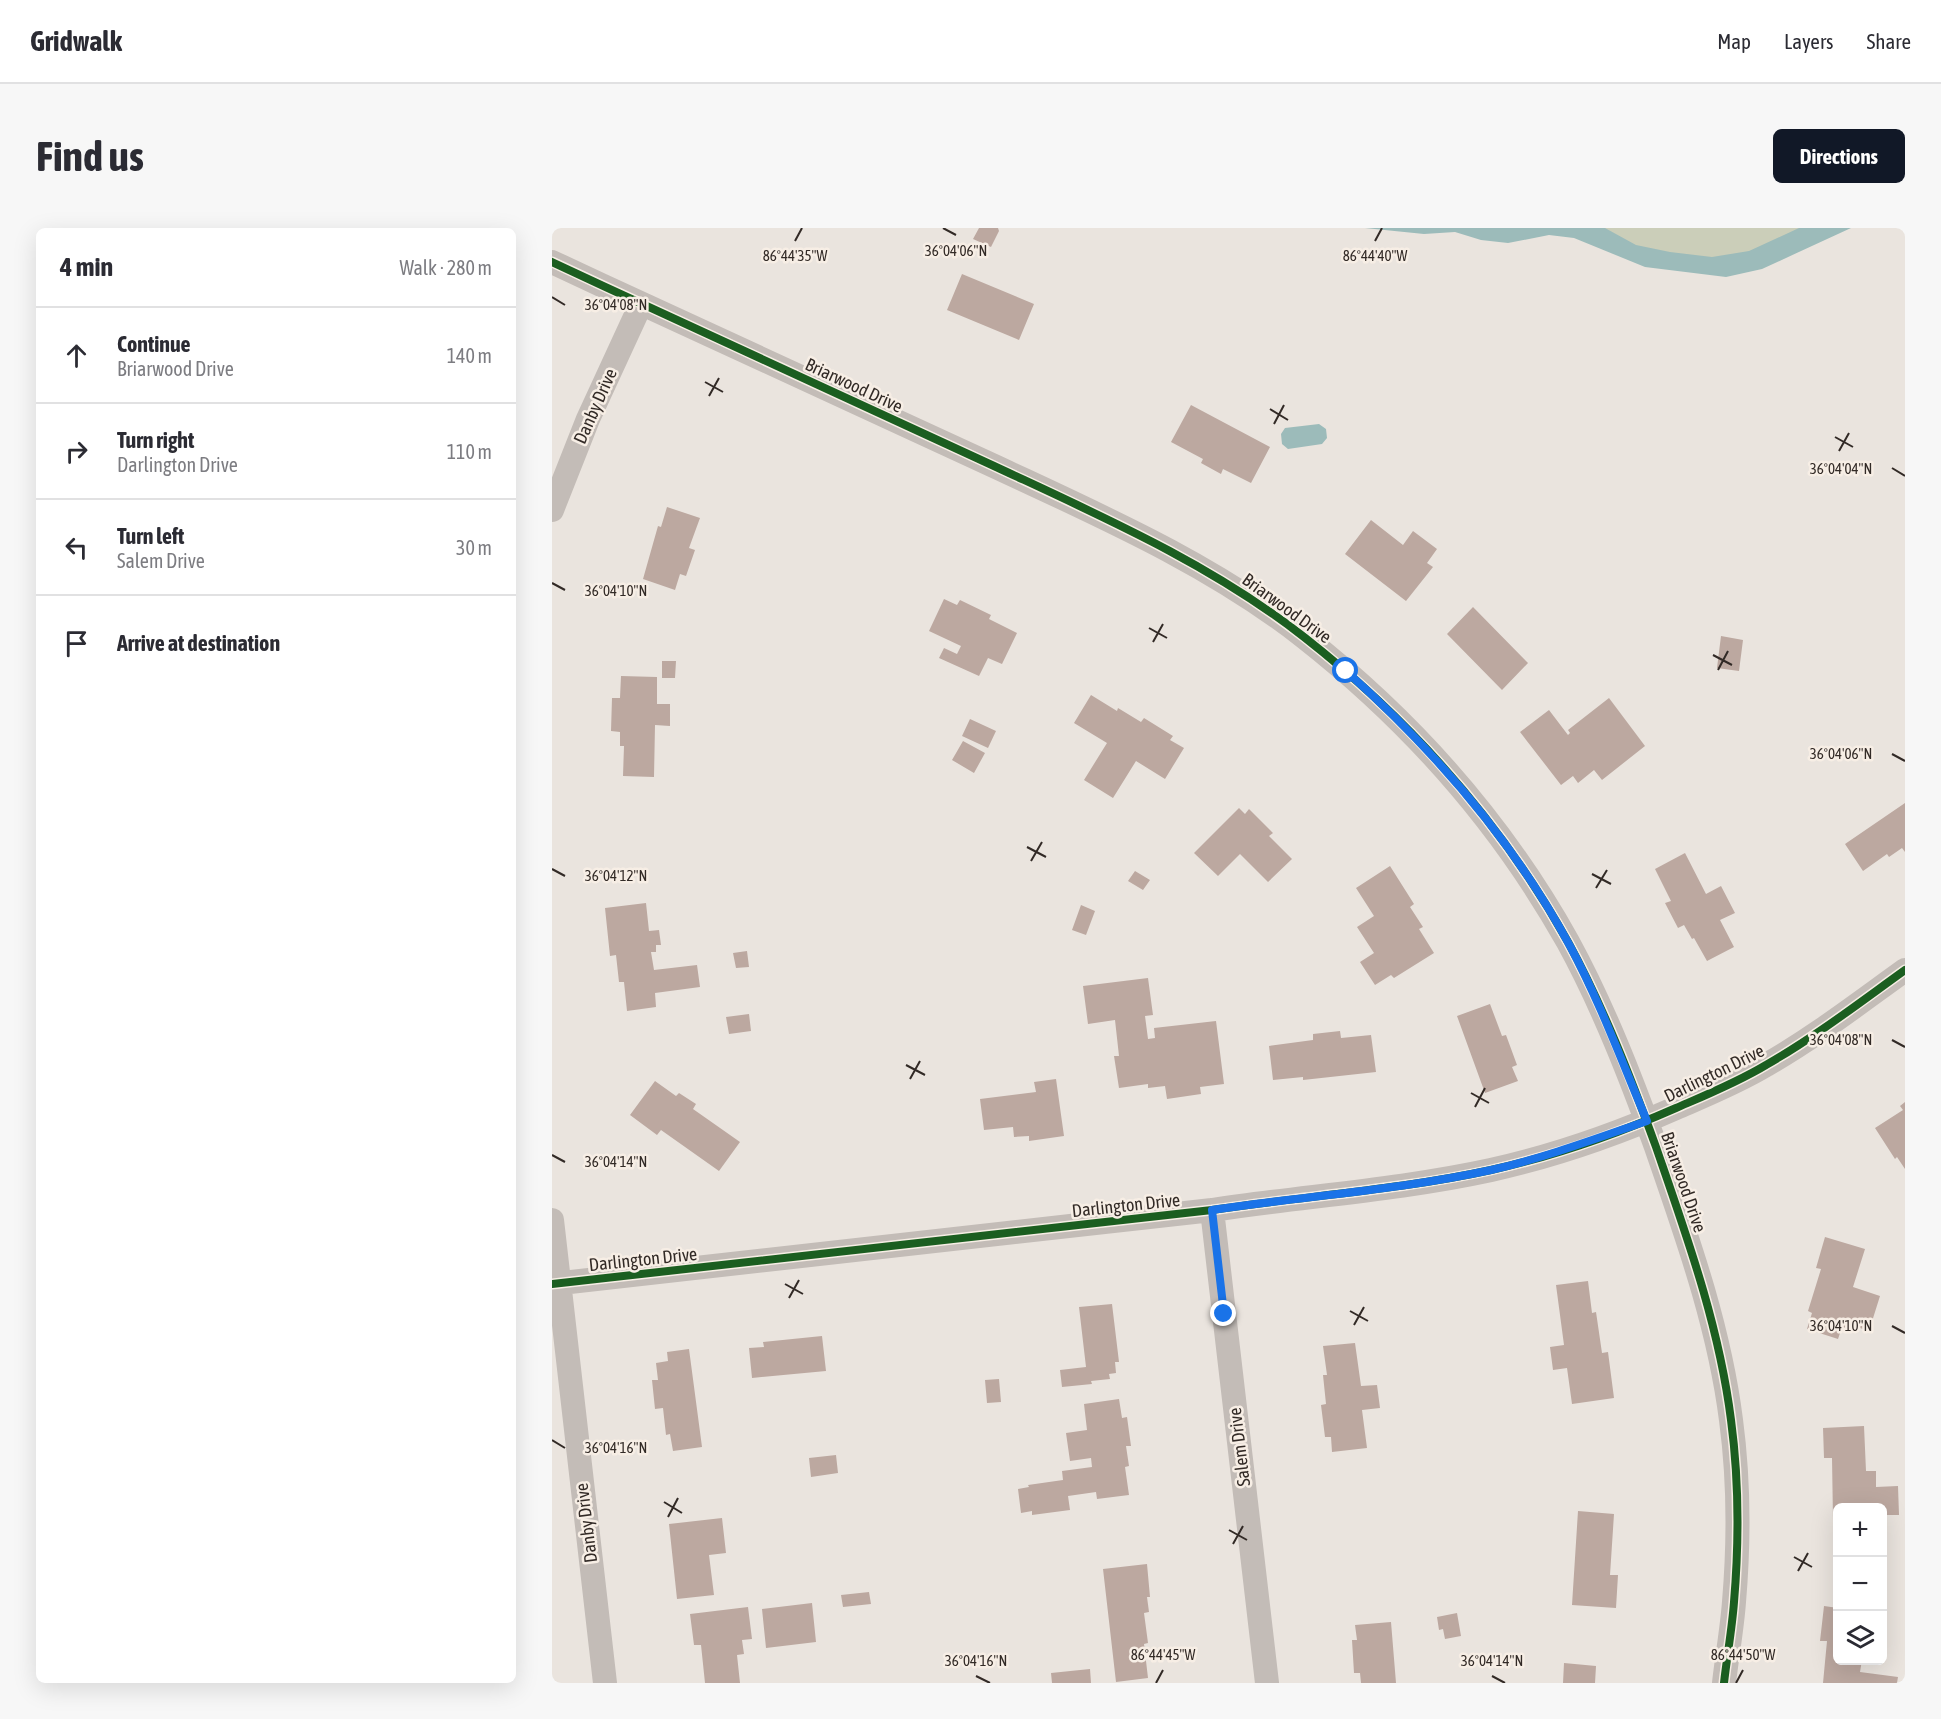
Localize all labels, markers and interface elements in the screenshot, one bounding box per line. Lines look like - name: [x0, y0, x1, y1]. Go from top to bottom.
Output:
- text: Gridwalk: [30, 25, 122, 57]
- text: Map: [1717, 29, 1751, 53]
- text: Layers: [1784, 29, 1834, 53]
- text: Share: [1867, 29, 1911, 53]
- button: Directions: [1773, 129, 1905, 183]
- text: Find us: [36, 132, 144, 180]
- text: 36°04'06"N: [925, 242, 987, 259]
- text: 86°44'35"W: [763, 247, 827, 264]
- text: 86°44'40"W: [1343, 247, 1407, 264]
- text: 4 min: [60, 252, 113, 282]
- text: Walk · 280 m: [400, 256, 492, 279]
- text: 36°04'08"N: [585, 296, 647, 313]
- text: Continue: [117, 331, 191, 357]
- icon: ahead: [60, 339, 93, 372]
- text: 140 m: [447, 344, 492, 367]
- street label: Briarwood Drive: [802, 353, 906, 417]
- text: Briarwood Drive: [117, 357, 234, 380]
- street label: Danby Drive: [569, 365, 621, 447]
- text: Turn right: [117, 427, 194, 453]
- icon: right: [60, 435, 93, 468]
- text: 110 m: [447, 440, 492, 463]
- text: Darlington Drive: [117, 453, 238, 476]
- text: 36°04'04"N: [1810, 460, 1872, 477]
- text: Turn left: [117, 523, 184, 549]
- icon: left: [60, 531, 93, 564]
- text: 30 m: [456, 536, 492, 559]
- text: Salem Drive: [117, 549, 205, 572]
- street label: Briarwood Drive: [1238, 569, 1336, 647]
- text: 36°04'10"N: [585, 582, 647, 599]
- icon: arrive: [60, 627, 93, 660]
- text: Arrive at destination: [117, 630, 280, 656]
- route start: [1332, 657, 1358, 683]
- text: 36°04'06"N: [1810, 745, 1872, 762]
- text: 36°04'12"N: [585, 867, 647, 884]
- text: 36°04'08"N: [1810, 1031, 1872, 1048]
- street label: Darlington Drive: [1661, 1040, 1767, 1106]
- street label: Briarwood Drive: [1657, 1129, 1711, 1235]
- text: 36°04'14"N: [585, 1153, 647, 1170]
- street label: Darlington Drive: [1071, 1189, 1181, 1221]
- street label: Darlington Drive: [588, 1243, 698, 1275]
- route end: [1210, 1300, 1236, 1326]
- text: 36°04'10"N: [1810, 1317, 1872, 1334]
- street label: Salem Drive: [1224, 1406, 1254, 1488]
- text: 36°04'16"N: [585, 1439, 647, 1456]
- street label: Danby Drive: [571, 1482, 601, 1564]
- map controls: [1833, 1503, 1887, 1665]
- button: +: [1833, 1503, 1887, 1557]
- button: −: [1833, 1557, 1887, 1611]
- button: layers: [1833, 1611, 1887, 1665]
- text: 86°44'45"W: [1131, 1646, 1195, 1663]
- text: 86°44'50"W: [1711, 1646, 1775, 1663]
- text: 36°04'16"N: [945, 1652, 1007, 1669]
- text: 36°04'14"N: [1461, 1652, 1523, 1669]

